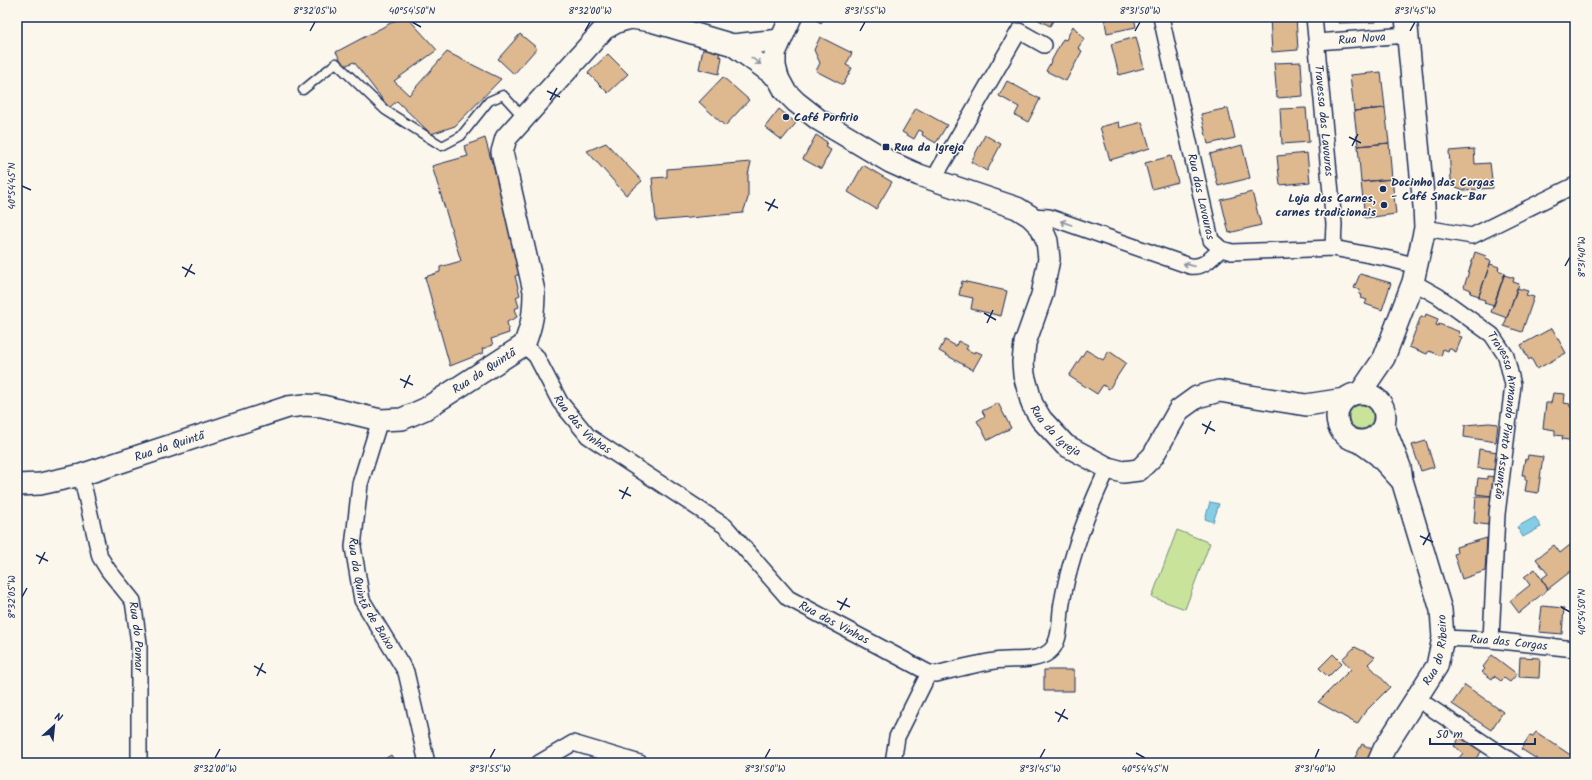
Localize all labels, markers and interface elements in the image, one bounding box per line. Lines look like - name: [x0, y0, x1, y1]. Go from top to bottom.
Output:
- text: 8°32'05"W: [293, 3, 337, 19]
- text: 40°54'50"N: [389, 3, 436, 19]
- text: 8°32'00"W: [568, 3, 612, 19]
- text: 8°31'55"W: [844, 3, 886, 19]
- text: 8°31'50"W: [1119, 3, 1161, 19]
- text: 8°31'45"W: [1394, 3, 1436, 19]
- street label: Rua Nova: [1337, 28, 1387, 50]
- one-way arrow: [750, 57, 761, 66]
- street label: Travessa das Lavouras: [1309, 64, 1338, 177]
- place label: Café Porfirio: [794, 108, 859, 127]
- marker: Café Porfirio: [781, 112, 791, 122]
- place label: Rua da Igreja: [894, 138, 964, 157]
- marker: Rua da Igreja: [881, 142, 891, 152]
- street label: Rua das Lavouras: [1182, 152, 1220, 242]
- text: 40°54'45"N: [4, 162, 20, 210]
- place label: Docinho das Corgas - Café Snack-Bar: [1391, 173, 1495, 206]
- marker: Docinho das Corgas - Café Snack-Bar: [1378, 184, 1388, 194]
- place label: Loja das Carnes, carnes tradicionais: [1276, 189, 1376, 222]
- marker: Loja das Carnes, carnes tradicionais: [1379, 200, 1389, 210]
- one-way arrow: [1060, 219, 1073, 226]
- text: 8°31'40"W: [1574, 236, 1590, 278]
- one-way arrow: [1183, 261, 1196, 269]
- street label: Travessa Armando Pinto Assunção: [1482, 328, 1522, 501]
- street label: Rua da Quintã: [449, 343, 521, 399]
- street label: Rua das Vinhas: [548, 392, 615, 459]
- street label: Rua da Igreja: [1025, 401, 1084, 462]
- street label: Rua da Quintã: [132, 426, 208, 467]
- street label: Rua da Quintã de Baixo: [343, 536, 399, 654]
- text: 8°32'05"W: [4, 575, 20, 619]
- text: 40°54'50"N: [1574, 588, 1590, 635]
- street label: Rua das Vinhas: [795, 596, 873, 650]
- street label: Rua do Pomar: [123, 600, 148, 673]
- street label: Rua do Ribeiro: [1418, 614, 1453, 689]
- street label: Rua das Corgas: [1470, 630, 1549, 656]
- north arrow: [34, 706, 74, 746]
- text: N: [51, 708, 65, 728]
- scale bar: [1430, 720, 1535, 746]
- text: 50 m: [1436, 725, 1463, 744]
- text: 8°32'00"W: [193, 761, 237, 777]
- text: 8°31'55"W: [469, 761, 511, 777]
- text: 8°31'50"W: [744, 761, 786, 777]
- text: 8°31'45"W: [1019, 761, 1061, 777]
- text: 40°54'45"N: [1121, 761, 1169, 777]
- text: 8°31'40"W: [1294, 761, 1336, 777]

